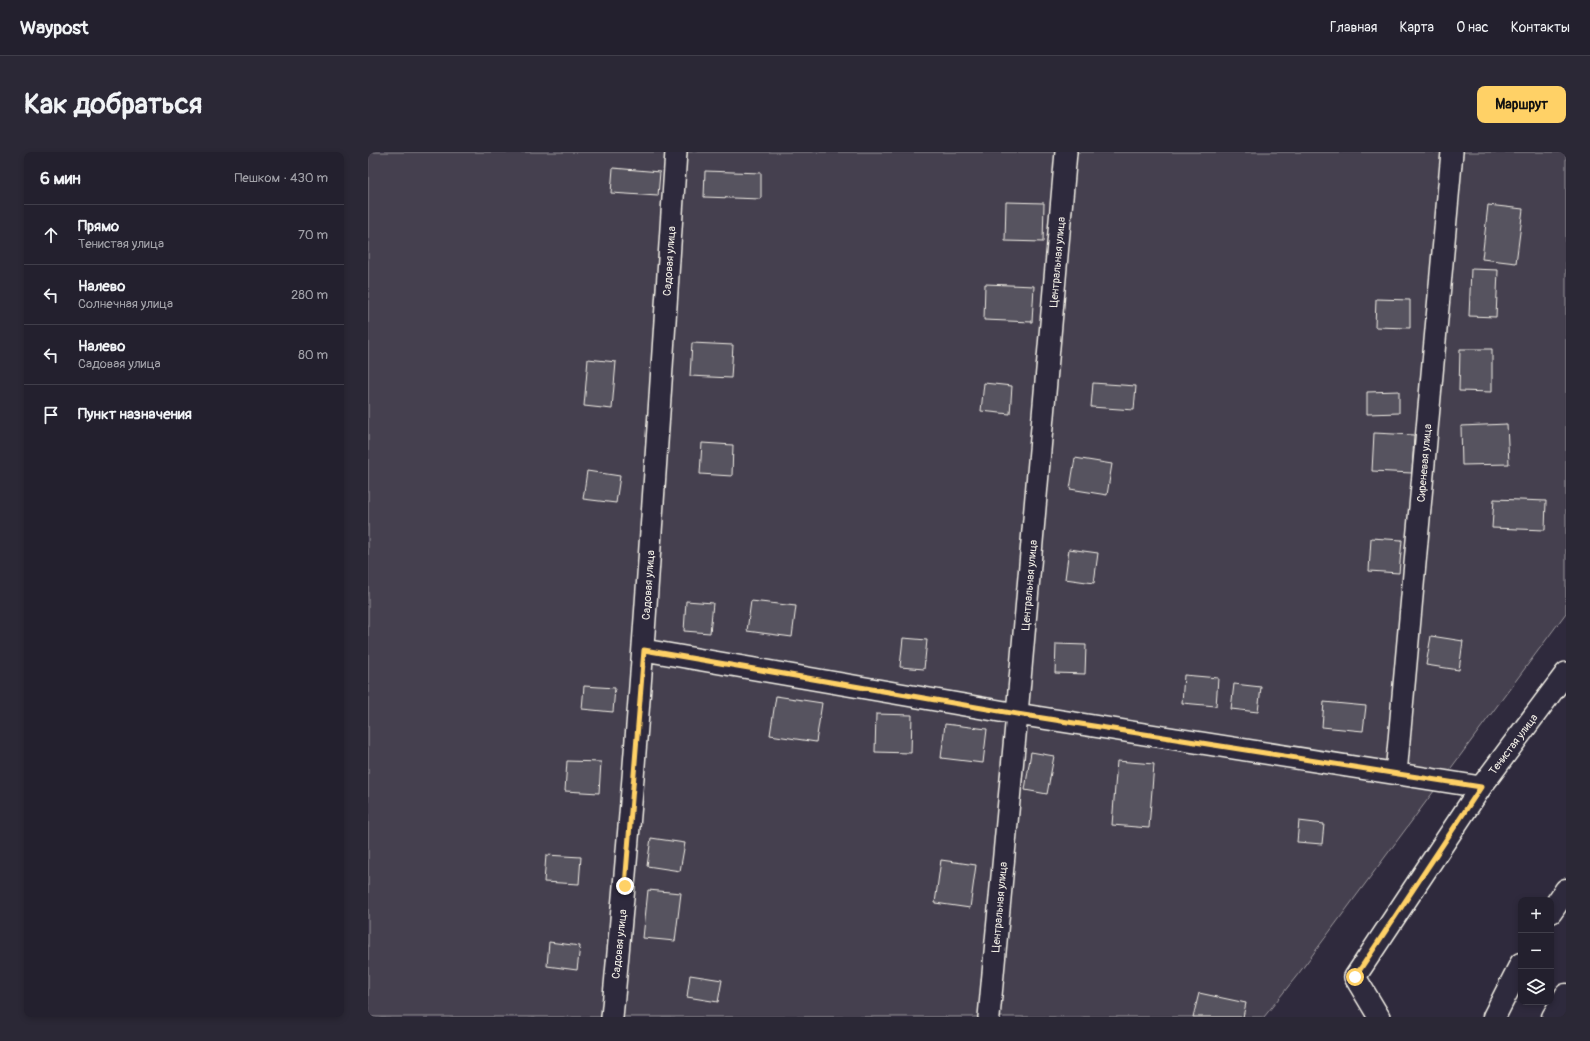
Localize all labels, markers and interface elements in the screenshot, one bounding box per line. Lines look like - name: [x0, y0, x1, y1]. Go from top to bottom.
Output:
- text: Waypost: [20, 16, 89, 40]
- text: Главная: [1330, 19, 1377, 36]
- text: Карта: [1399, 19, 1434, 36]
- text: О нас: [1456, 19, 1489, 36]
- text: Контакты: [1511, 19, 1570, 36]
- button: Маршрут: [1477, 86, 1566, 123]
- text: Как добраться: [24, 87, 202, 122]
- text: 6 мин: [40, 168, 81, 189]
- text: Пешком · 430 m: [234, 170, 328, 186]
- street label: Центральная улица: [1047, 216, 1068, 308]
- text: Прямо: [78, 217, 119, 236]
- icon: ahead: [40, 224, 62, 246]
- street label: Садовая улица: [661, 226, 678, 296]
- text: 70 m: [298, 227, 328, 243]
- text: Тенистая улица: [78, 236, 164, 252]
- text: Налево: [78, 277, 125, 296]
- icon: left: [40, 284, 62, 306]
- text: 280 m: [291, 287, 328, 303]
- text: Солнечная улица: [78, 296, 173, 312]
- text: Налево: [78, 337, 125, 356]
- icon: left: [40, 344, 62, 366]
- text: 80 m: [298, 347, 328, 363]
- text: Садовая улица: [78, 356, 161, 372]
- icon: arrive: [40, 404, 62, 426]
- text: Пункт назначения: [78, 405, 192, 424]
- street label: Сиреневая улица: [1415, 423, 1434, 503]
- street label: Центральная улица: [1019, 539, 1040, 631]
- street label: Садовая улица: [640, 550, 657, 620]
- street label: Тенистая улица: [1486, 711, 1541, 777]
- street label: Центральная улица: [989, 861, 1010, 953]
- route end: [616, 877, 634, 895]
- map controls: [1518, 897, 1554, 1005]
- button: +: [1518, 897, 1554, 933]
- street label: Садовая улица: [609, 909, 630, 979]
- button: −: [1518, 933, 1554, 969]
- route start: [1346, 968, 1364, 986]
- button: layers: [1518, 969, 1554, 1005]

